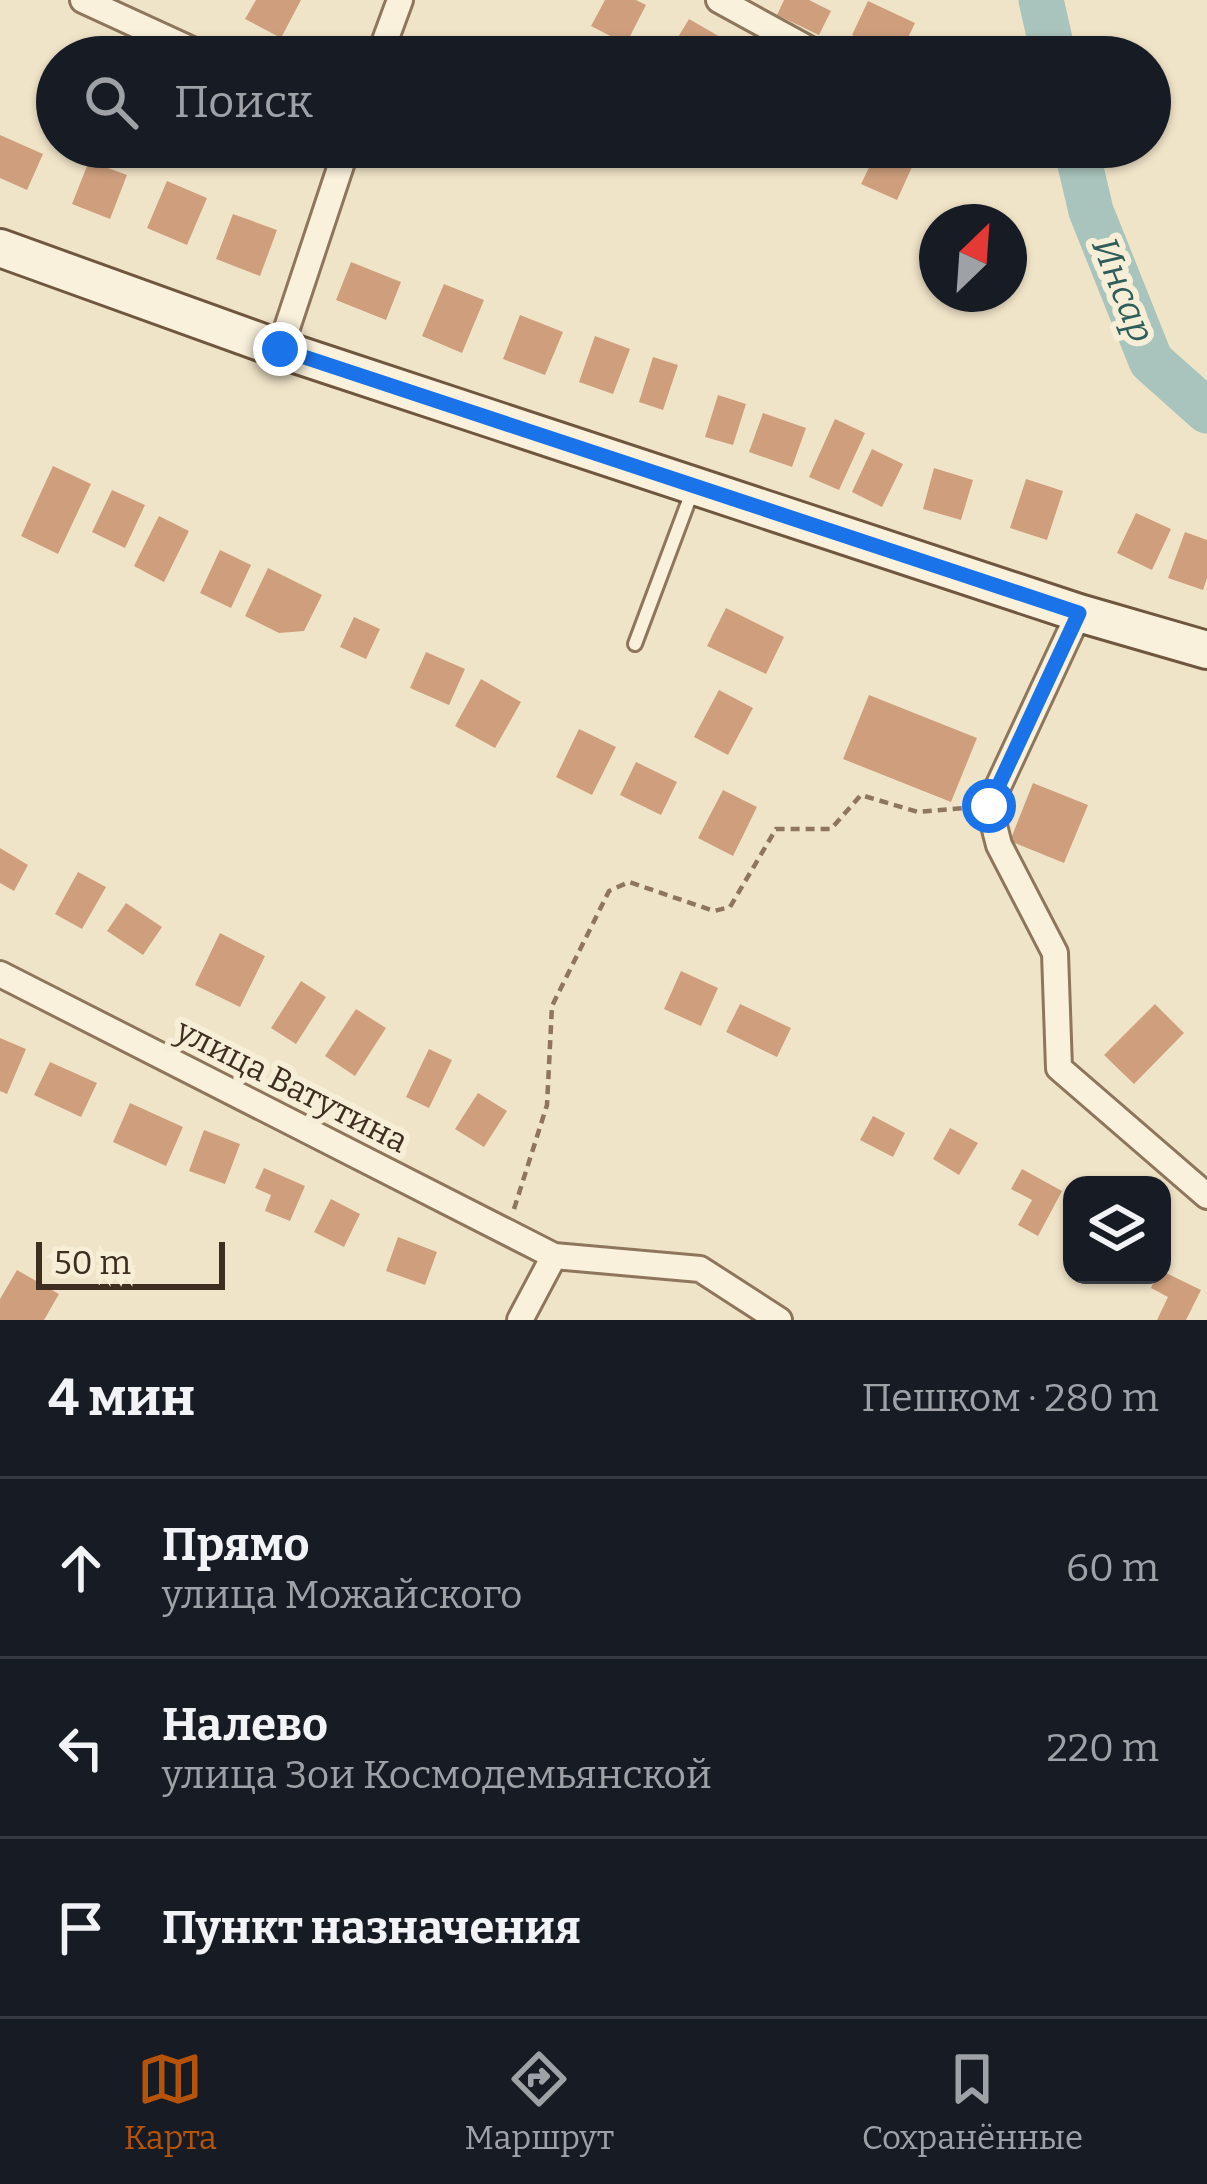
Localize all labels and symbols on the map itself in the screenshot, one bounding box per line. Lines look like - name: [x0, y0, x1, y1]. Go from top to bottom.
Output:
- north arrow: [919, 204, 1027, 312]
- water label: Инсар: [1082, 231, 1164, 349]
- route end: [253, 322, 307, 376]
- route start: [962, 779, 1016, 833]
- street label: улица Ватутина: [169, 1010, 414, 1162]
- scale bar: [36, 1236, 225, 1289]

